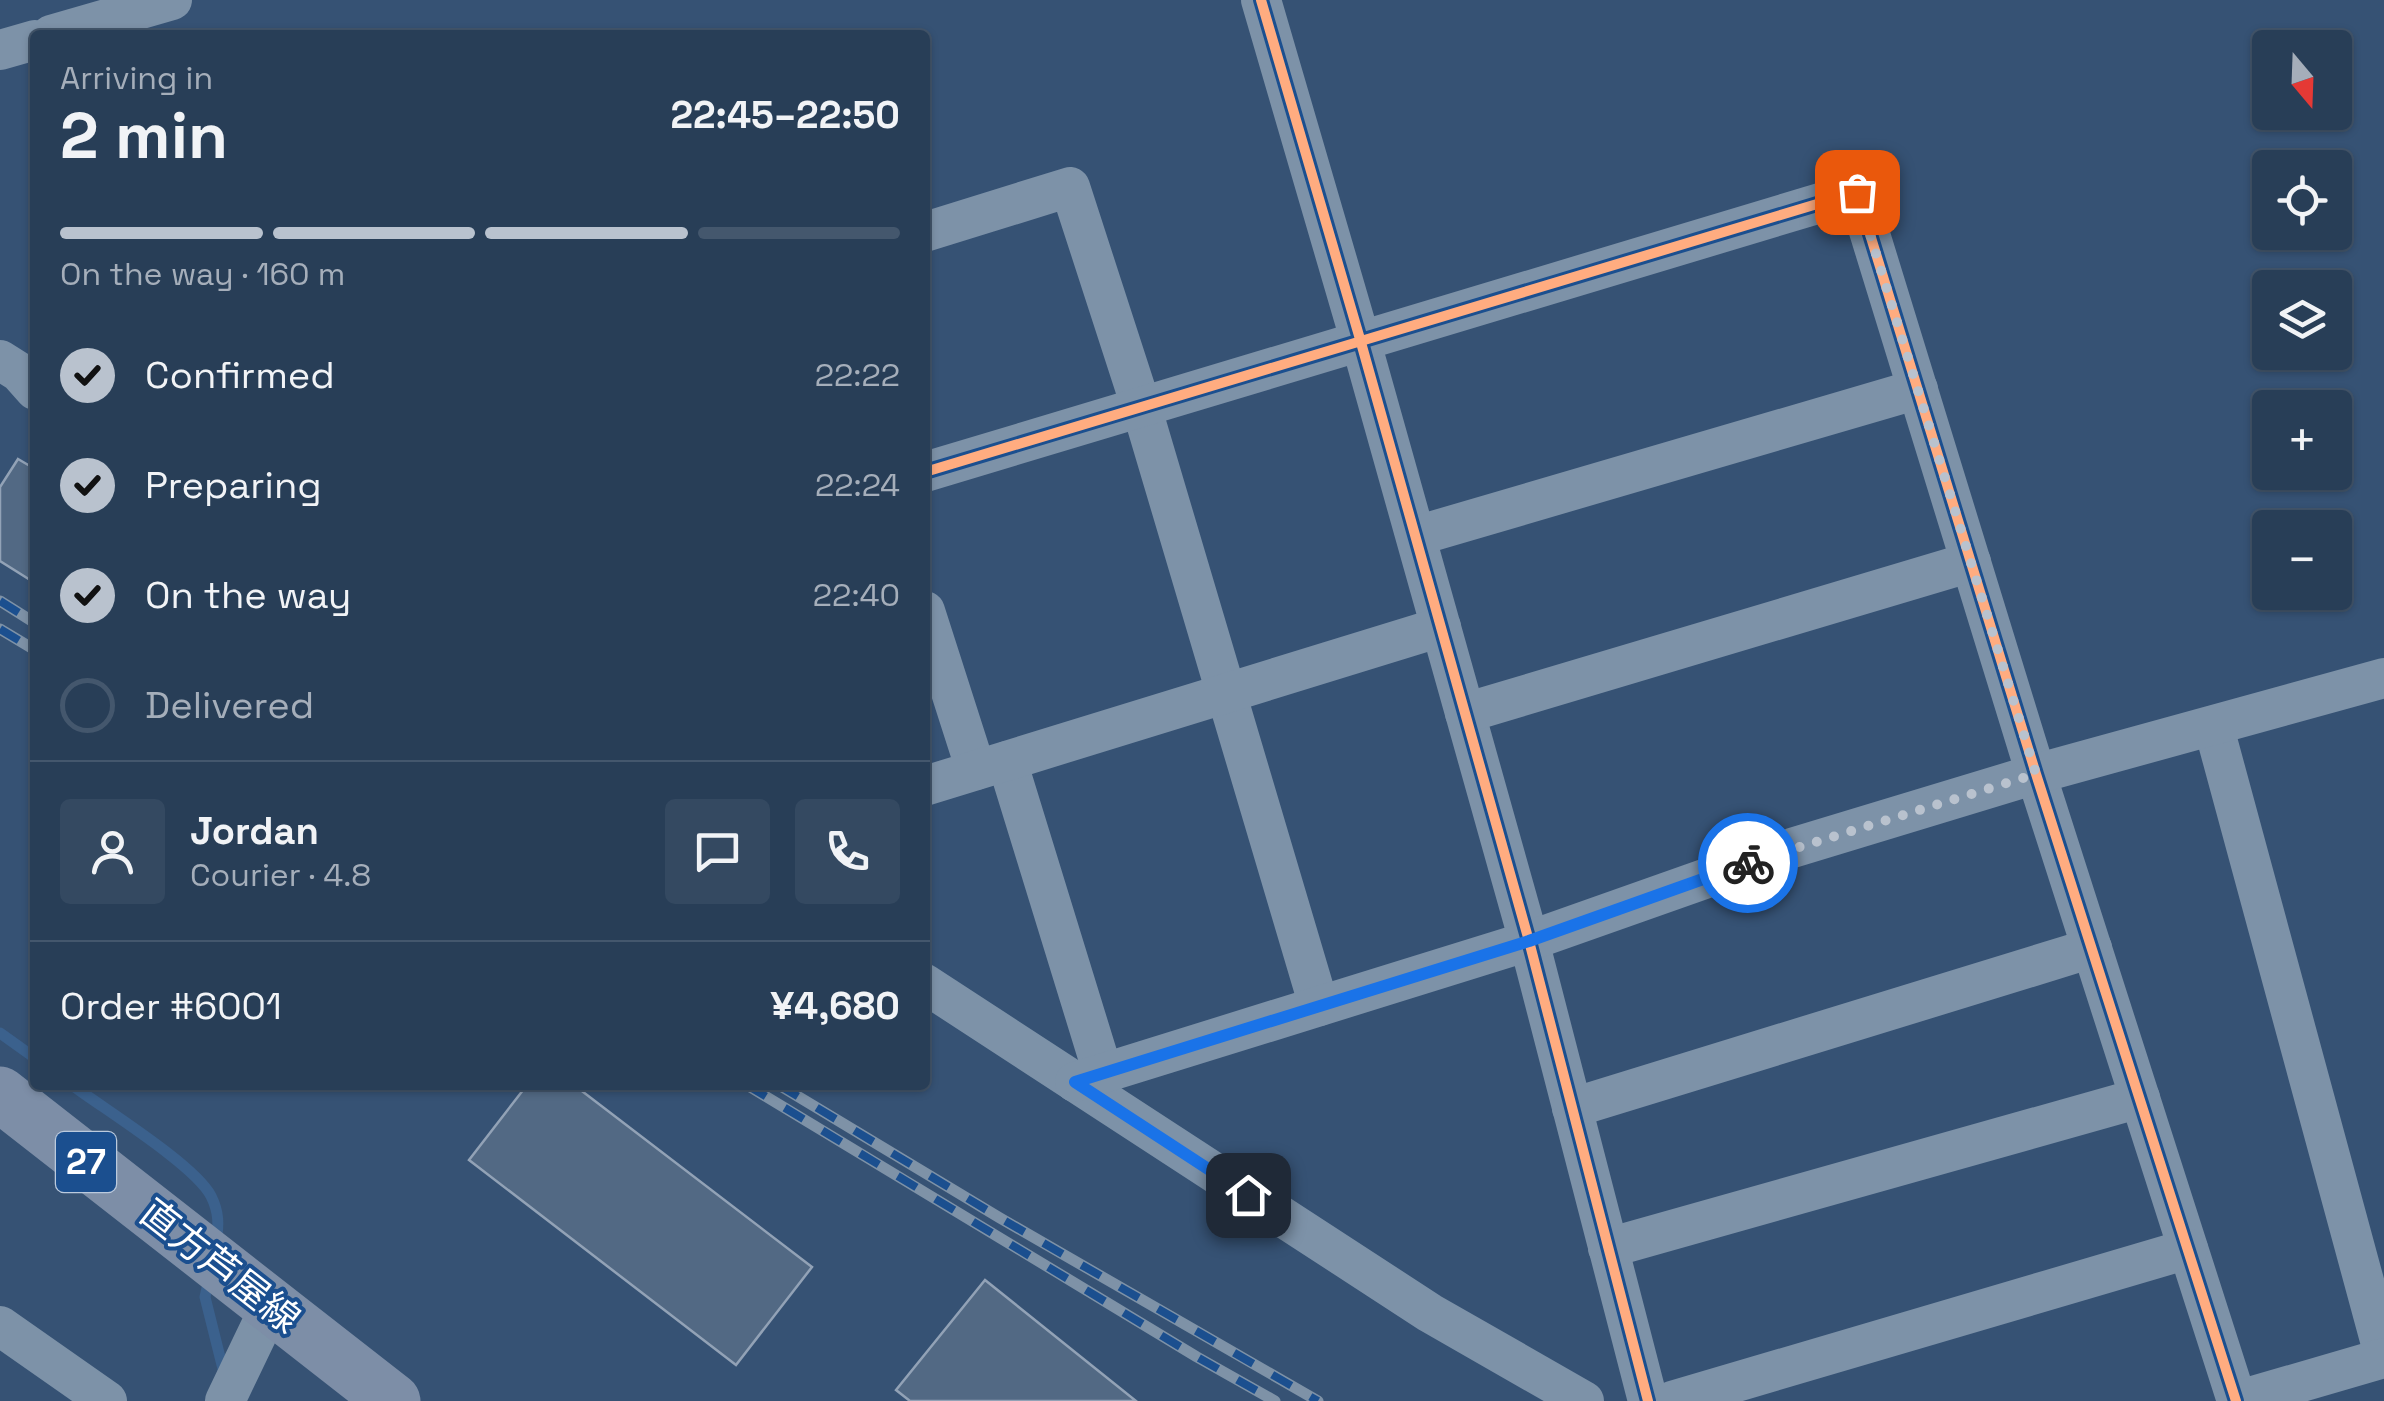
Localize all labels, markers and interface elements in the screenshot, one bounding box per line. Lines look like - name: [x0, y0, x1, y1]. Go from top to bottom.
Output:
- north arrow: [2252, 30, 2352, 130]
- map controls: [2252, 30, 2352, 610]
- text: Arriving in: [60, 58, 213, 98]
- text: 22:45–22:50: [670, 91, 900, 139]
- text: 2 min: [60, 94, 228, 177]
- pin: [1815, 150, 1900, 235]
- button: locate: [2252, 150, 2352, 250]
- icon: bag: [1830, 165, 1885, 220]
- text: On the way · 160 m: [60, 254, 345, 294]
- button: layers: [2252, 270, 2352, 370]
- icon: check: [60, 348, 115, 403]
- text: Confirmed: [145, 351, 335, 399]
- text: 22:22: [815, 355, 900, 395]
- button: +: [2252, 390, 2352, 490]
- icon: check: [60, 458, 115, 513]
- text: Preparing: [145, 461, 322, 509]
- text: 22:24: [815, 465, 900, 505]
- button: −: [2252, 510, 2352, 610]
- icon: check: [60, 568, 115, 623]
- text: On the way: [145, 571, 351, 619]
- text: 22:40: [813, 575, 900, 615]
- text: Delivered: [145, 681, 314, 729]
- button: person: [60, 799, 165, 904]
- button: chat: [665, 799, 770, 904]
- button: phone: [795, 799, 900, 904]
- text: Jordan: [190, 807, 319, 855]
- courier: [1698, 813, 1798, 913]
- icon: bike: [1721, 836, 1776, 891]
- text: Courier · 4.8: [190, 855, 371, 895]
- text: Order #6001: [60, 982, 282, 1030]
- text: ¥4,680: [771, 982, 900, 1030]
- road number: 27: [56, 1132, 116, 1192]
- pin: [1206, 1153, 1291, 1238]
- icon: home: [1221, 1168, 1276, 1223]
- street label: 直方芦屋線: [130, 1189, 310, 1343]

